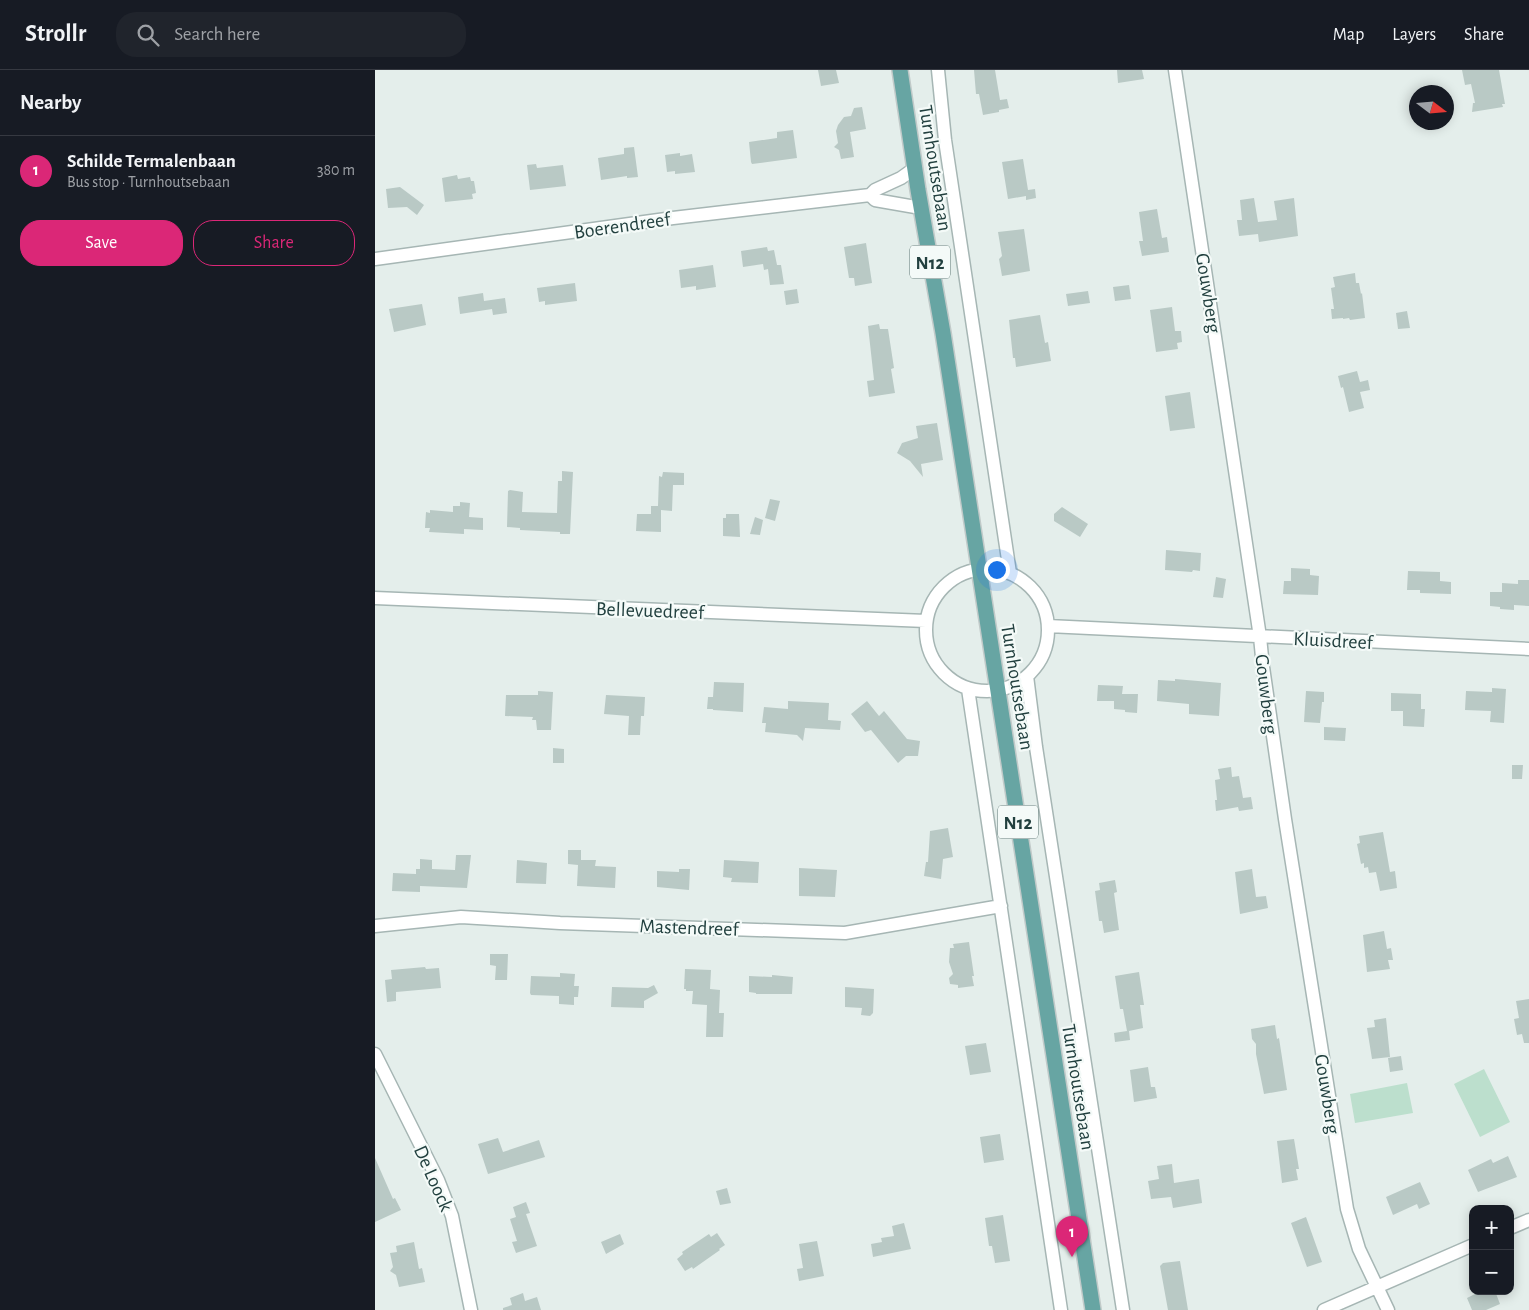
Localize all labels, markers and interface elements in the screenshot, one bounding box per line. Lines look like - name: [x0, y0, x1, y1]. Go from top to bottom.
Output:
- search box: [116, 12, 466, 57]
- icon: search: [134, 21, 162, 49]
- text: Strollr: [25, 22, 86, 46]
- text: Search here: [174, 25, 260, 44]
- text: Map: [1333, 26, 1364, 44]
- text: Layers: [1392, 26, 1436, 44]
- text: Share: [1464, 26, 1504, 44]
- north arrow: [1409, 85, 1454, 130]
- text: Nearby: [20, 92, 81, 113]
- street label: Turnhoutsebaan: [915, 104, 955, 233]
- text: Schilde Termalenbaan: [67, 152, 236, 171]
- text: 1: [33, 162, 39, 178]
- text: 380 m: [317, 162, 355, 178]
- text: Bus stop · Turnhoutsebaan: [67, 174, 230, 190]
- street label: Boerendreef: [573, 209, 672, 243]
- button: Save: [20, 220, 183, 266]
- button: Share: [193, 220, 355, 266]
- road number: N12: [910, 246, 950, 278]
- street label: Gouwberg: [1192, 252, 1224, 335]
- your location: [984, 557, 1010, 583]
- street label: Bellevuedreef: [596, 599, 705, 623]
- street label: Turnhoutsebaan: [997, 623, 1037, 752]
- street label: Kluisdreef: [1293, 629, 1374, 653]
- street label: Gouwberg: [1251, 653, 1281, 736]
- road number: N12: [998, 806, 1038, 839]
- street label: Mastendreef: [639, 916, 740, 940]
- street label: Turnhoutsebaan: [1058, 1023, 1098, 1152]
- street label: Gouwberg: [1311, 1053, 1343, 1136]
- street label: De Loock: [410, 1142, 456, 1214]
- map controls: [1469, 1205, 1514, 1295]
- button: +: [1469, 1205, 1514, 1250]
- pin: 1: [1056, 1216, 1088, 1257]
- button: −: [1469, 1250, 1514, 1295]

